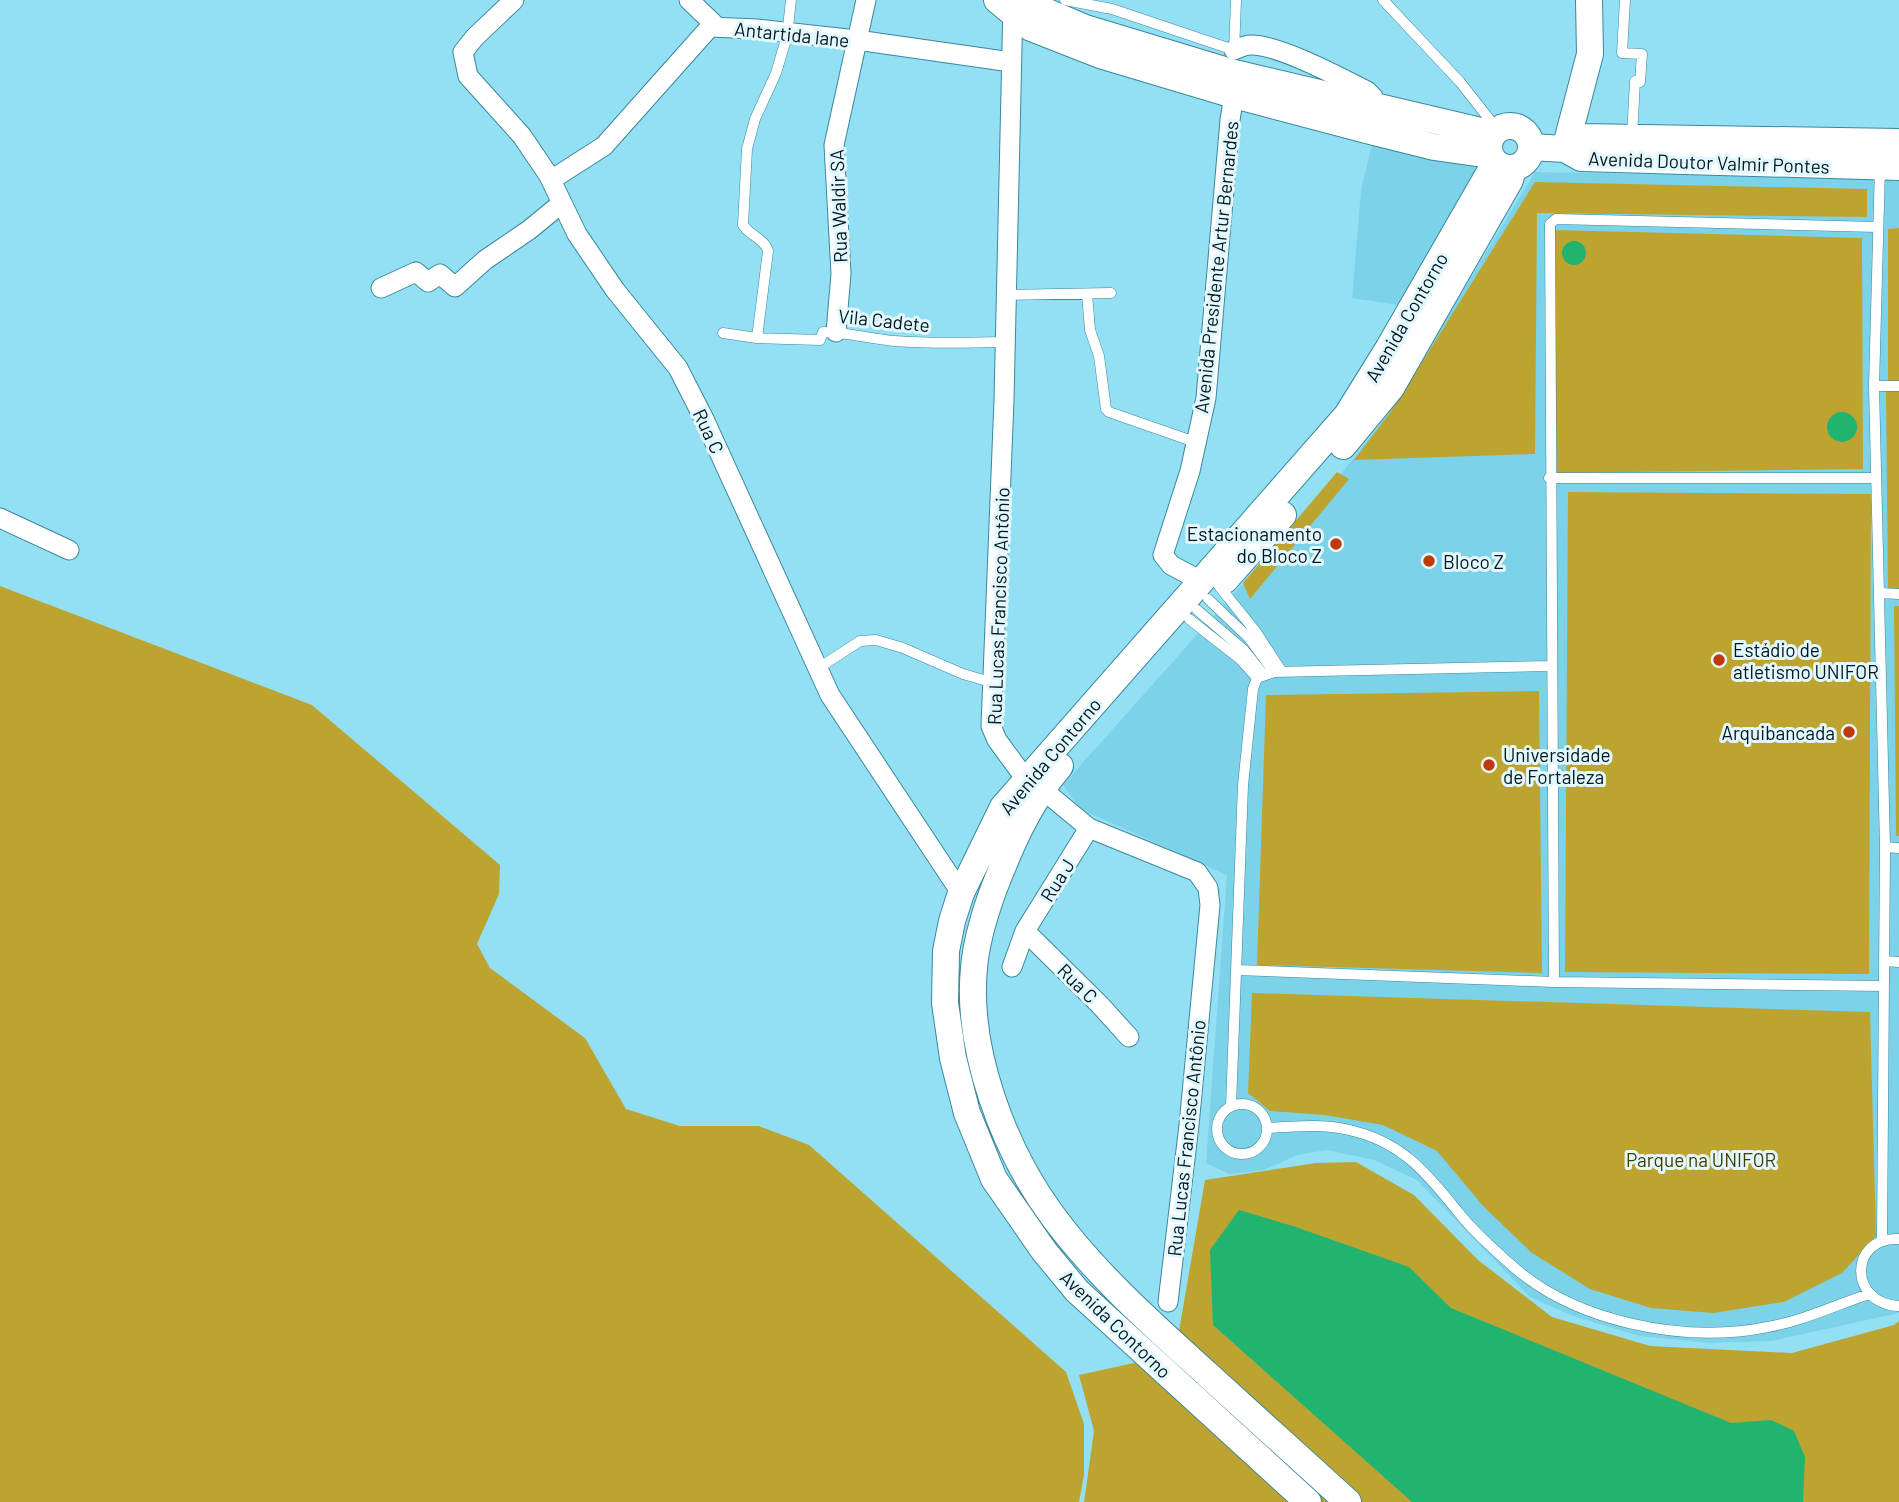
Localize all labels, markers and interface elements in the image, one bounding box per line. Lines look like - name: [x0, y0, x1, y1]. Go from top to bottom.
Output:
- street label: Antartida lane: [733, 17, 851, 51]
- street label: Avenida Presidente Artur Bernardes: [1189, 120, 1243, 414]
- street label: Avenida Doutor Valmir Pontes: [1588, 146, 1830, 178]
- street label: Rua Waldir SA: [825, 149, 851, 263]
- street label: Avenida Contorno: [1360, 248, 1452, 386]
- street label: Vila Cadete: [837, 304, 931, 336]
- street label: Rua C: [689, 405, 729, 457]
- street label: Rua Lucas Francisco Antônio: [982, 487, 1014, 725]
- place label: Estacionamento do Bloco Z: [1187, 522, 1322, 567]
- marker: Estacionamento do Bloco Z: [1328, 536, 1344, 552]
- place label: Bloco Z: [1443, 550, 1504, 573]
- marker: Bloco Z: [1421, 553, 1437, 569]
- place label: Estádio de atletismo UNIFOR: [1733, 638, 1879, 683]
- marker: Estádio de atletismo UNIFOR: [1711, 652, 1727, 668]
- street label: Avenida Contorno: [994, 693, 1106, 819]
- place label: Arquibancada: [1721, 721, 1835, 744]
- marker: Arquibancada: [1841, 724, 1857, 740]
- place label: Universidade de Fortaleza: [1503, 743, 1611, 788]
- marker: Universidade de Fortaleza: [1481, 757, 1497, 773]
- street label: Rua J: [1035, 854, 1079, 906]
- street label: Rua C: [1053, 958, 1103, 1008]
- street label: Rua Lucas Francisco Antônio: [1162, 1018, 1210, 1258]
- park label: Parque na UNIFOR: [1626, 1148, 1776, 1171]
- street label: Avenida Contorno: [1056, 1265, 1176, 1383]

